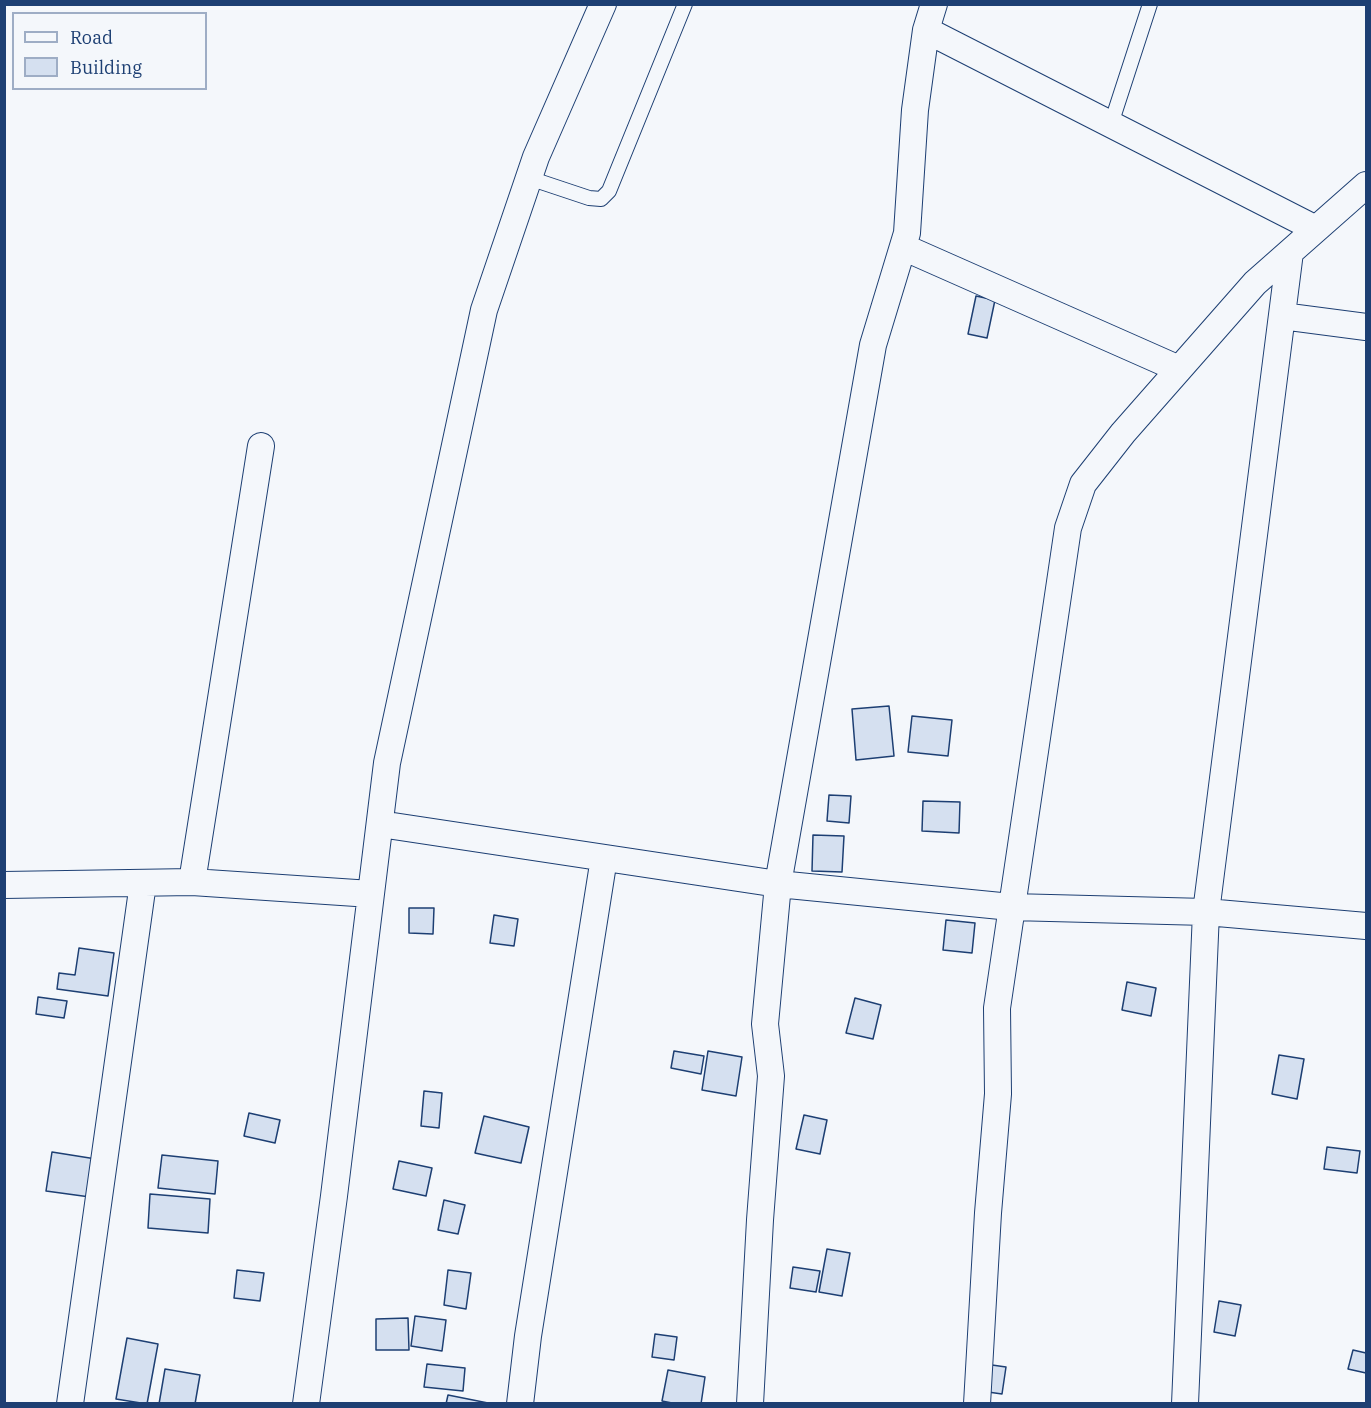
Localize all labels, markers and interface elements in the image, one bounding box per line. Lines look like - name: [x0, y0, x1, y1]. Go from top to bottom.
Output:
- legend: [12, 12, 207, 90]
- text: Road: [70, 26, 113, 49]
- text: Building: [70, 56, 142, 79]

